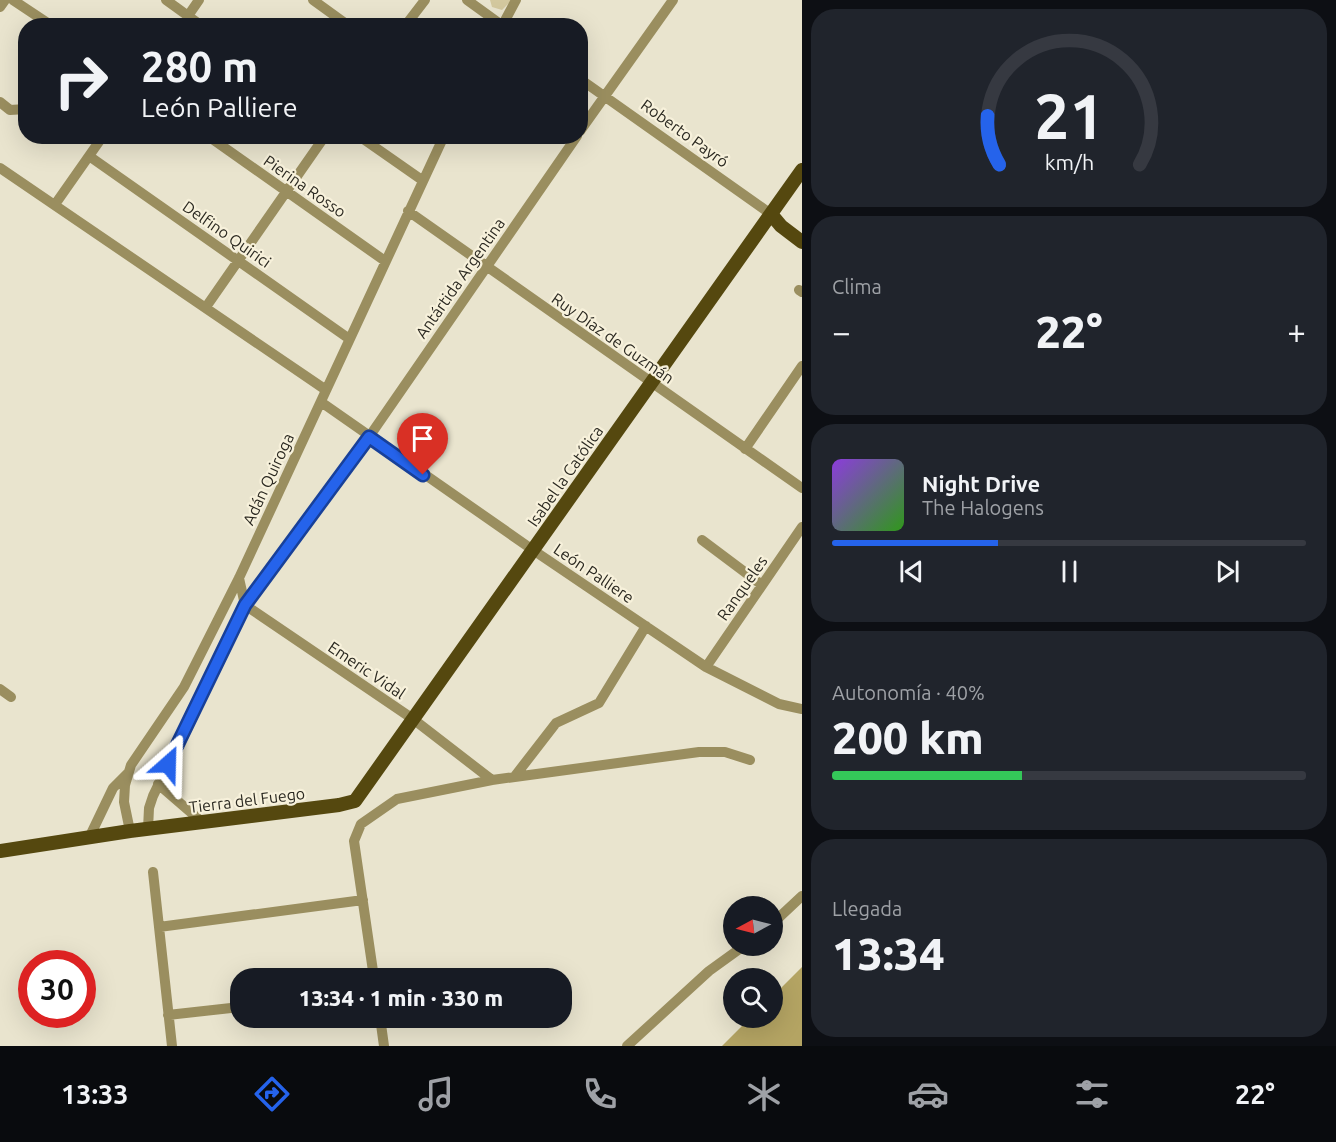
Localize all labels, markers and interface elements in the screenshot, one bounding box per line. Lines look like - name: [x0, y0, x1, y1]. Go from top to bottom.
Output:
- icon: right: [42, 42, 120, 120]
- text: 280 m: [141, 43, 258, 90]
- text: 21: [1034, 81, 1104, 151]
- text: León Palliere: [141, 92, 298, 122]
- street label: Roberto Payró: [638, 95, 732, 171]
- street label: Pierina Rosso: [261, 151, 349, 221]
- text: km/h: [1044, 151, 1094, 175]
- street label: Delfino Quirici: [180, 197, 274, 271]
- street label: Antártida Argentina: [412, 214, 508, 342]
- text: Clima: [832, 275, 882, 298]
- street label: Ruy Díaz de Guzmán: [548, 289, 678, 387]
- text: 22°: [1035, 306, 1103, 357]
- text: −: [832, 313, 851, 350]
- text: +: [1287, 313, 1306, 350]
- pin: [397, 413, 448, 475]
- icon: arrive: [406, 422, 439, 455]
- street label: Isabel la Católica: [524, 422, 606, 530]
- street label: Adán Quiroga: [239, 430, 297, 528]
- text: Night Drive: [922, 471, 1040, 496]
- text: The Halogens: [922, 496, 1044, 519]
- street label: León Palliere: [551, 540, 637, 606]
- street label: Ranqueles: [713, 552, 771, 624]
- icon: previous: [895, 555, 928, 588]
- icon: pause: [1053, 555, 1086, 588]
- icon: next: [1211, 555, 1244, 588]
- street label: Emeric Vidal: [325, 638, 409, 702]
- text: Autonomía · 40%: [832, 681, 985, 704]
- text: 200 km: [832, 712, 984, 763]
- position arrow: [136, 732, 200, 796]
- street label: Tierra del Fuego: [188, 784, 306, 816]
- north arrow: [723, 896, 783, 956]
- map controls: [723, 896, 783, 1028]
- text: Llegada: [832, 897, 902, 920]
- text: 13:34: [832, 928, 945, 979]
- speed limit sign: 30: [18, 950, 96, 1028]
- button: search: [723, 968, 783, 1028]
- text: 13:34 · 1 min · 330 m: [299, 985, 503, 1010]
- icon: directions: [251, 1073, 293, 1115]
- icon: music: [415, 1073, 457, 1115]
- icon: phone: [579, 1073, 621, 1115]
- icon: climate: [743, 1073, 785, 1115]
- icon: car: [907, 1073, 949, 1115]
- icon: filters: [1071, 1073, 1113, 1115]
- text: 13:33: [61, 1079, 129, 1109]
- text: 22°: [1235, 1079, 1275, 1109]

